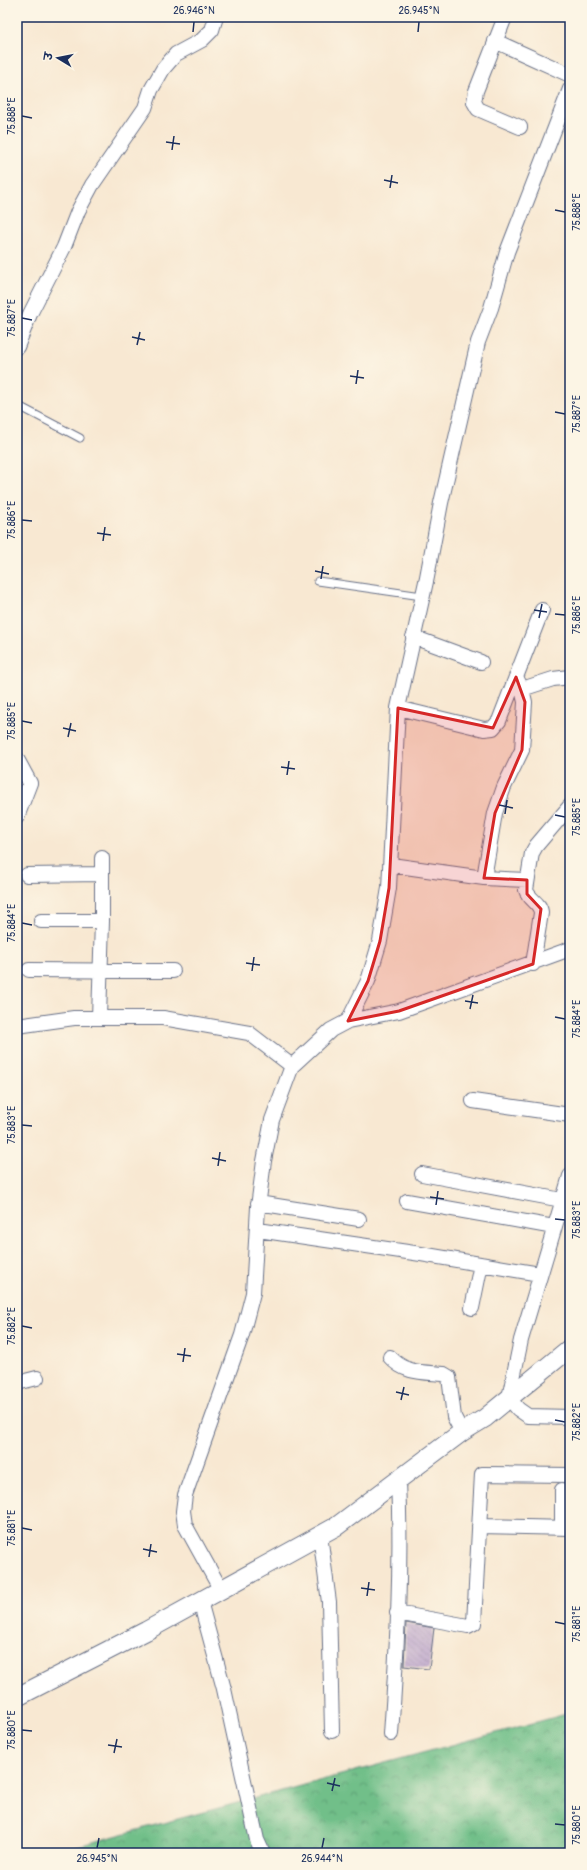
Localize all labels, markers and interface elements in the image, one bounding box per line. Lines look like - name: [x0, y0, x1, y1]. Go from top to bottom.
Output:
- text: 26.946°N: [173, 5, 215, 17]
- text: 26.945°N: [398, 5, 440, 17]
- north arrow: [38, 38, 78, 78]
- text: उ: [41, 50, 56, 62]
- text: 75.888°E: [6, 97, 18, 135]
- text: 75.888°E: [571, 193, 583, 231]
- text: 75.887°E: [6, 299, 18, 337]
- text: 75.887°E: [571, 395, 583, 433]
- text: 75.886°E: [6, 501, 18, 539]
- text: 75.886°E: [571, 596, 583, 634]
- text: 75.885°E: [6, 702, 18, 740]
- text: 75.885°E: [571, 798, 583, 836]
- text: 75.884°E: [6, 904, 18, 942]
- text: 75.884°E: [571, 1000, 583, 1038]
- text: 75.883°E: [6, 1106, 18, 1144]
- text: 75.883°E: [571, 1201, 583, 1239]
- text: 75.882°E: [6, 1307, 18, 1345]
- text: 75.882°E: [571, 1403, 583, 1441]
- text: 75.881°E: [6, 1510, 18, 1546]
- text: 75.881°E: [571, 1606, 583, 1642]
- text: 75.880°E: [6, 1710, 18, 1750]
- text: 75.880°E: [571, 1805, 583, 1845]
- text: 26.945°N: [76, 1853, 118, 1865]
- text: 26.944°N: [301, 1853, 343, 1865]

